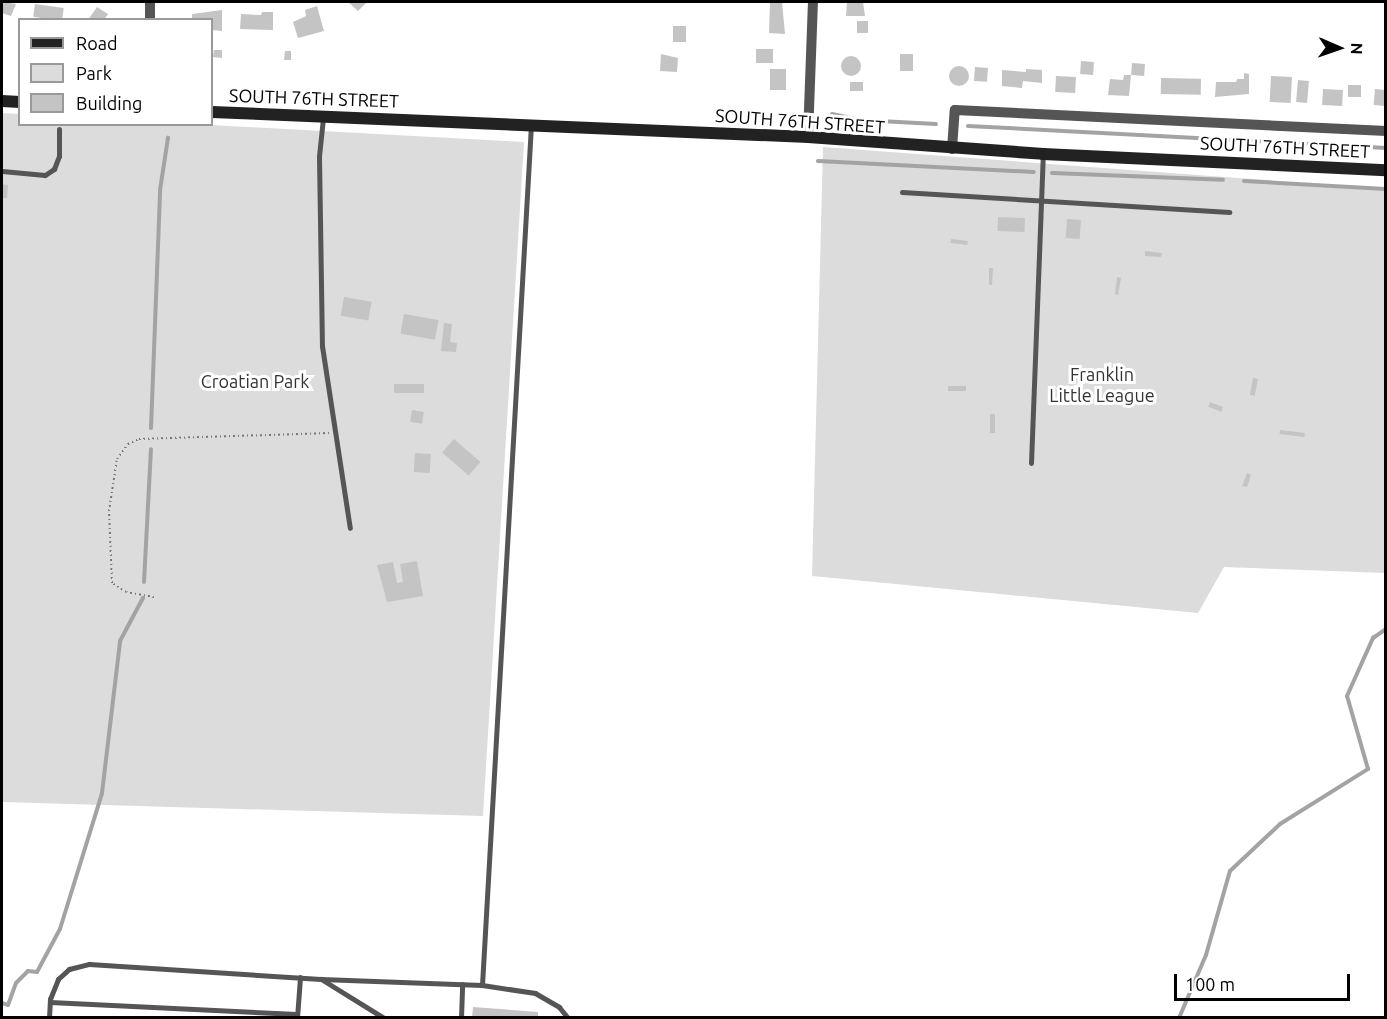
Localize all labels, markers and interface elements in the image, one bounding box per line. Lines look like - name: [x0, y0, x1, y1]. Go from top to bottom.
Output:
- legend: [18, 18, 213, 126]
- north arrow: [1309, 18, 1369, 78]
- text: Road: [76, 33, 118, 53]
- text: N: [1348, 42, 1366, 55]
- text: Park: [76, 63, 112, 83]
- street label: SOUTH 76TH STREET: [229, 84, 399, 112]
- text: Building: [76, 93, 142, 113]
- street label: SOUTH 76TH STREET: [714, 104, 886, 138]
- street label: SOUTH 76TH STREET: [1199, 132, 1371, 162]
- park label: Franklin Little League: [1049, 364, 1155, 406]
- park label: Croatian Park: [201, 370, 309, 392]
- scale bar: [1177, 962, 1352, 1000]
- text: 100 m: [1185, 974, 1235, 994]

